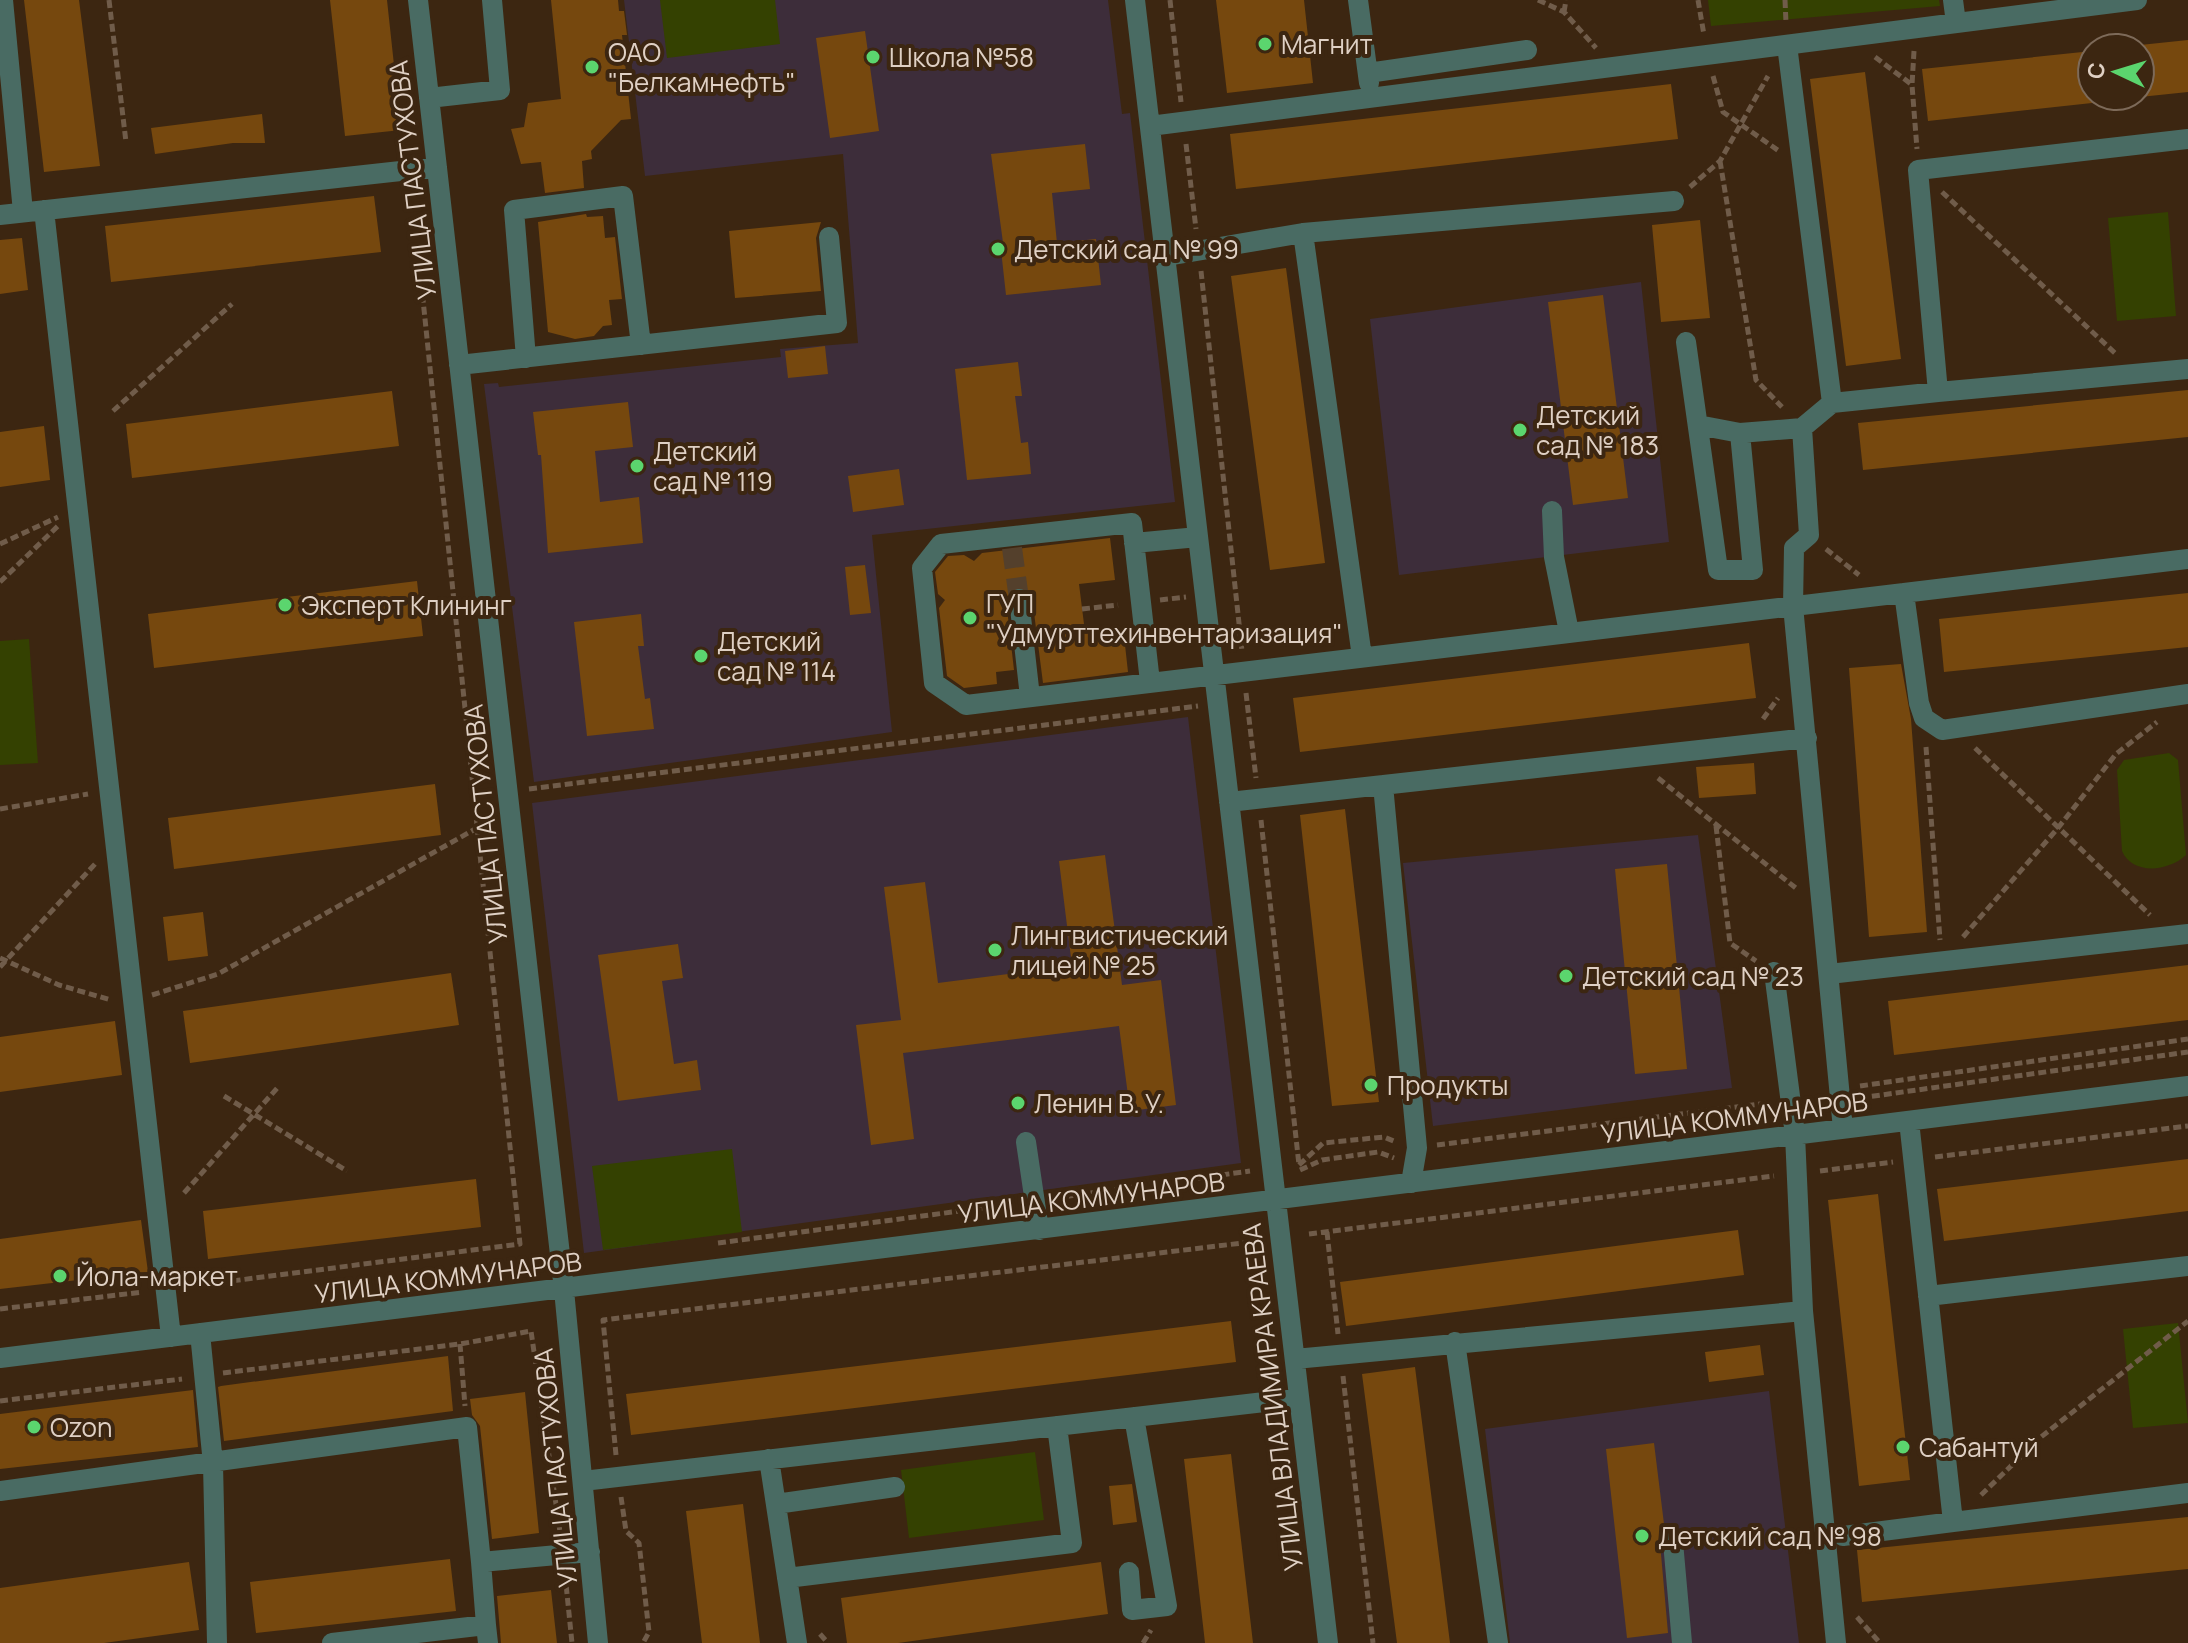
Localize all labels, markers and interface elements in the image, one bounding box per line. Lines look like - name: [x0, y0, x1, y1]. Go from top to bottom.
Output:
- place label: Магнит: [1281, 26, 1373, 62]
- north arrow: [2076, 32, 2156, 112]
- place label: ОАО "Белкамнефть": [608, 34, 796, 100]
- marker: Магнит: [1256, 35, 1274, 53]
- place label: Школа №58: [889, 39, 1034, 75]
- marker: Школа №58: [864, 48, 882, 66]
- street label: УЛИЦА ПАСТУХОВА: [379, 58, 445, 302]
- marker: ОАО "Белкамнефть": [583, 58, 601, 76]
- text: С: [2081, 61, 2112, 80]
- place label: Детский сад № 99: [1014, 231, 1239, 267]
- marker: Детский сад № 99: [989, 240, 1007, 258]
- place label: Детский сад № 183: [1536, 397, 1659, 463]
- marker: Детский сад № 183: [1511, 421, 1529, 439]
- place label: Детский сад № 119: [653, 433, 773, 499]
- marker: Детский сад № 119: [628, 457, 646, 475]
- place label: ГУП "Удмурттехинвентаризация": [986, 585, 1343, 651]
- place label: Эксперт Клининг: [301, 587, 512, 623]
- marker: Эксперт Клининг: [276, 596, 294, 614]
- marker: ГУП "Удмурттехинвентаризация": [961, 609, 979, 627]
- place label: Детский сад № 114: [717, 623, 836, 689]
- marker: Детский сад № 114: [692, 647, 710, 665]
- street label: УЛИЦА ПАСТУХОВА: [455, 702, 515, 946]
- place label: Лингвистический лицей № 25: [1011, 917, 1228, 983]
- marker: Лингвистический лицей № 25: [986, 941, 1004, 959]
- place label: Детский сад № 23: [1582, 958, 1804, 994]
- marker: Детский сад № 23: [1557, 967, 1575, 985]
- place label: Продукты: [1387, 1067, 1509, 1103]
- marker: Продукты: [1362, 1076, 1380, 1094]
- street label: УЛИЦА КОММУНАРОВ: [1598, 1083, 1870, 1151]
- place label: Ленин В. У.: [1034, 1085, 1164, 1121]
- marker: Ленин В. У.: [1009, 1094, 1027, 1112]
- street label: УЛИЦА КОММУНАРОВ: [955, 1163, 1227, 1231]
- street label: УЛИЦА ВЛАДИМИРА КРАЕВА: [1233, 1221, 1311, 1573]
- street label: УЛИЦА КОММУНАРОВ: [312, 1243, 584, 1311]
- place label: Йола-маркет: [76, 1258, 238, 1294]
- marker: Йола-маркет: [51, 1267, 69, 1285]
- street label: УЛИЦА ПАСТУХОВА: [525, 1346, 585, 1590]
- place label: Ozon: [50, 1409, 112, 1445]
- marker: Ozon: [25, 1418, 43, 1436]
- place label: Сабантуй: [1919, 1429, 2039, 1465]
- marker: Сабантуй: [1894, 1438, 1912, 1456]
- place label: Детский сад № 98: [1658, 1518, 1882, 1554]
- marker: Детский сад № 98: [1633, 1527, 1651, 1545]

